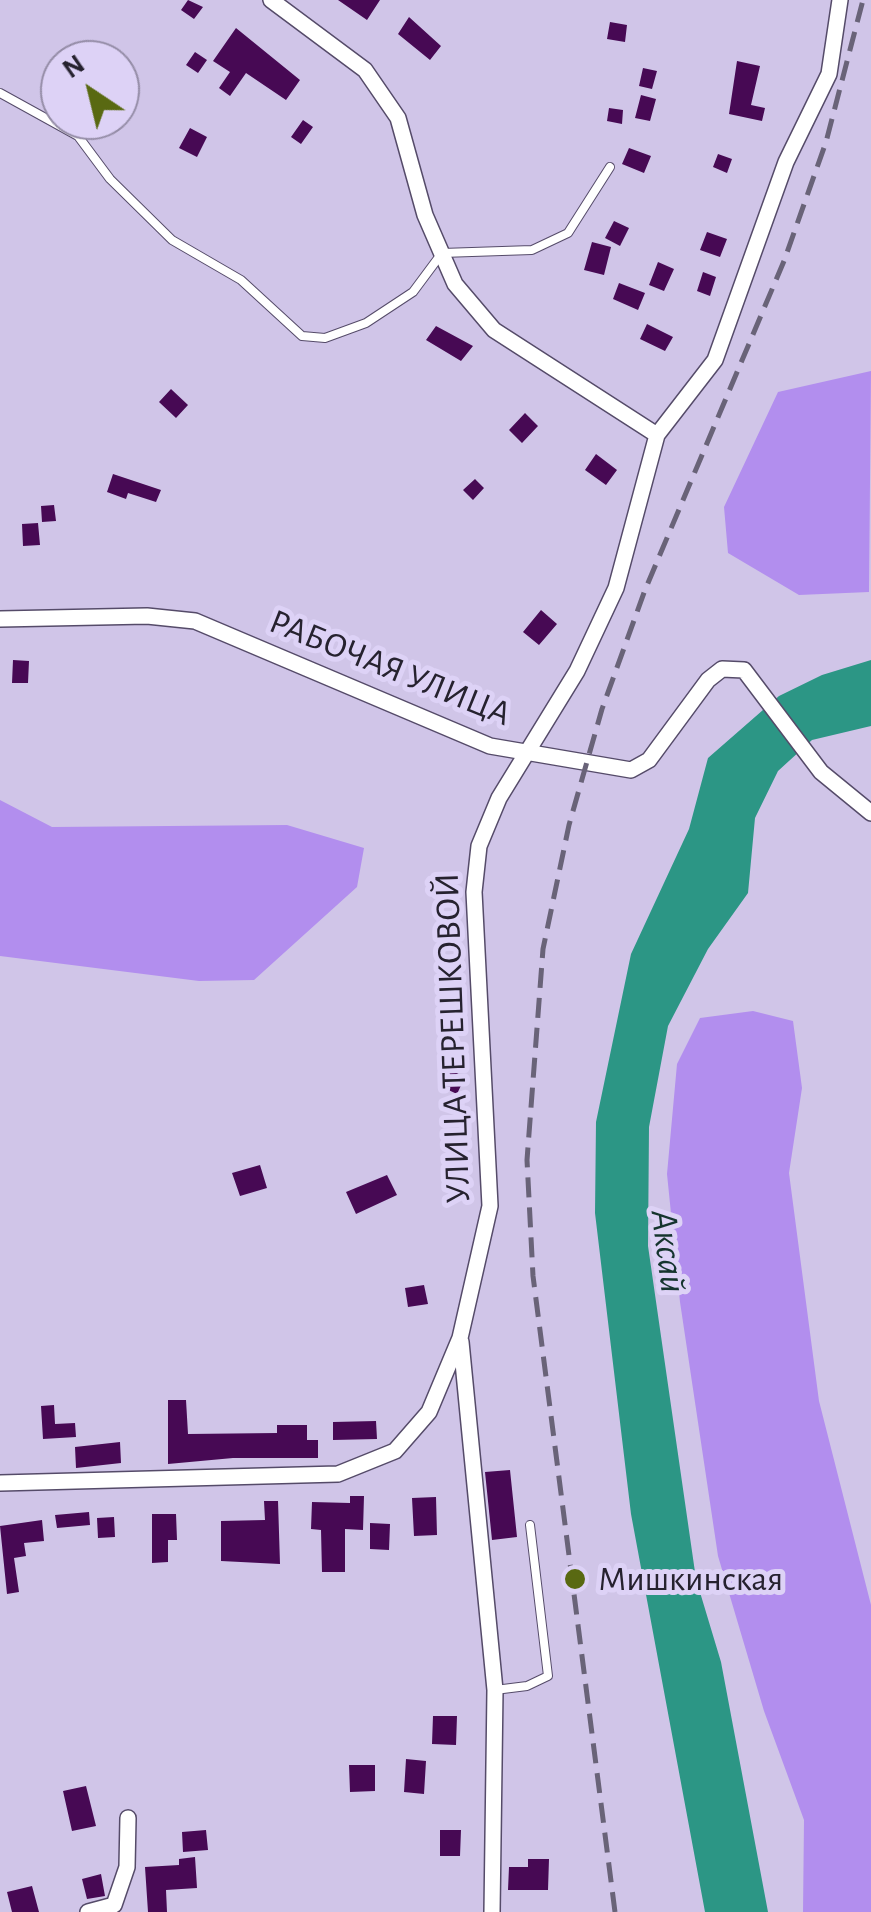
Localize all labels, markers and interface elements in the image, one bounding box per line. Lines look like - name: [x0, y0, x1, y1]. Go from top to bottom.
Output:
- north arrow: [40, 40, 140, 140]
- text: N: [58, 50, 90, 84]
- street label: РАБОЧАЯ УЛИЦА: [263, 600, 517, 736]
- street label: УЛИЦА ТЕРЕШКОВОЙ: [426, 872, 480, 1204]
- water label: Аксай: [640, 1207, 696, 1295]
- place label: Мишкинская: [598, 1558, 783, 1600]
- marker: Мишкинская: [562, 1566, 588, 1592]

